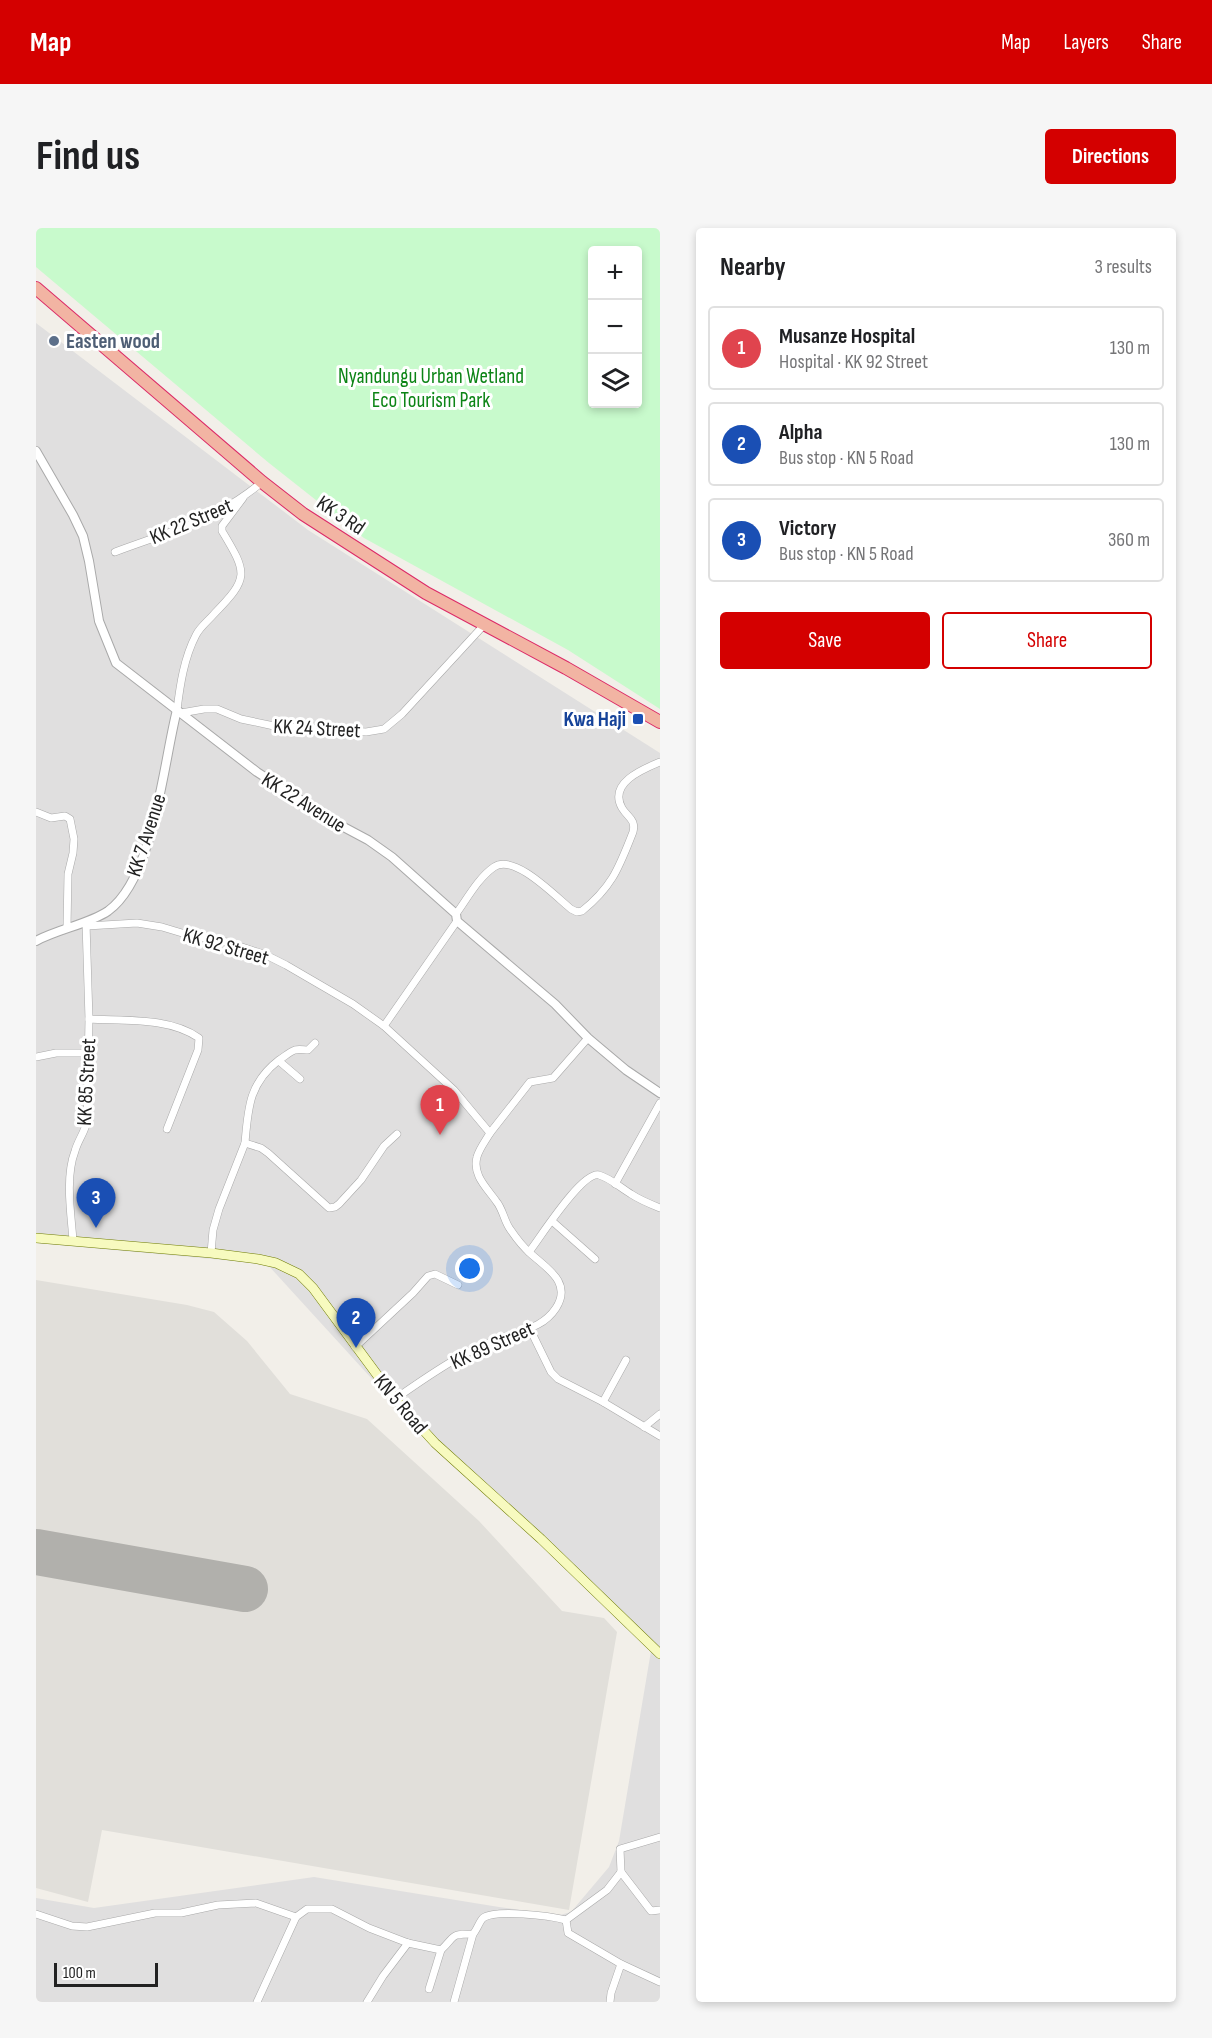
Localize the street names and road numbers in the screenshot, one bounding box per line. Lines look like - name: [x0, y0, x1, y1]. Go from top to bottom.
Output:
- street label: KK 3 Rd: [312, 490, 370, 540]
- street label: KK 22 Street: [146, 493, 236, 550]
- street label: KK 24 Street: [273, 714, 361, 743]
- street label: KK 22 Avenue: [257, 767, 350, 838]
- street label: KK 7 Avenue: [121, 791, 172, 880]
- street label: KK 92 Street: [180, 922, 272, 971]
- street label: KK 85 Street: [72, 1038, 101, 1126]
- street label: KK 89 Street: [447, 1316, 538, 1375]
- street label: KN 5 Road: [368, 1369, 433, 1439]

